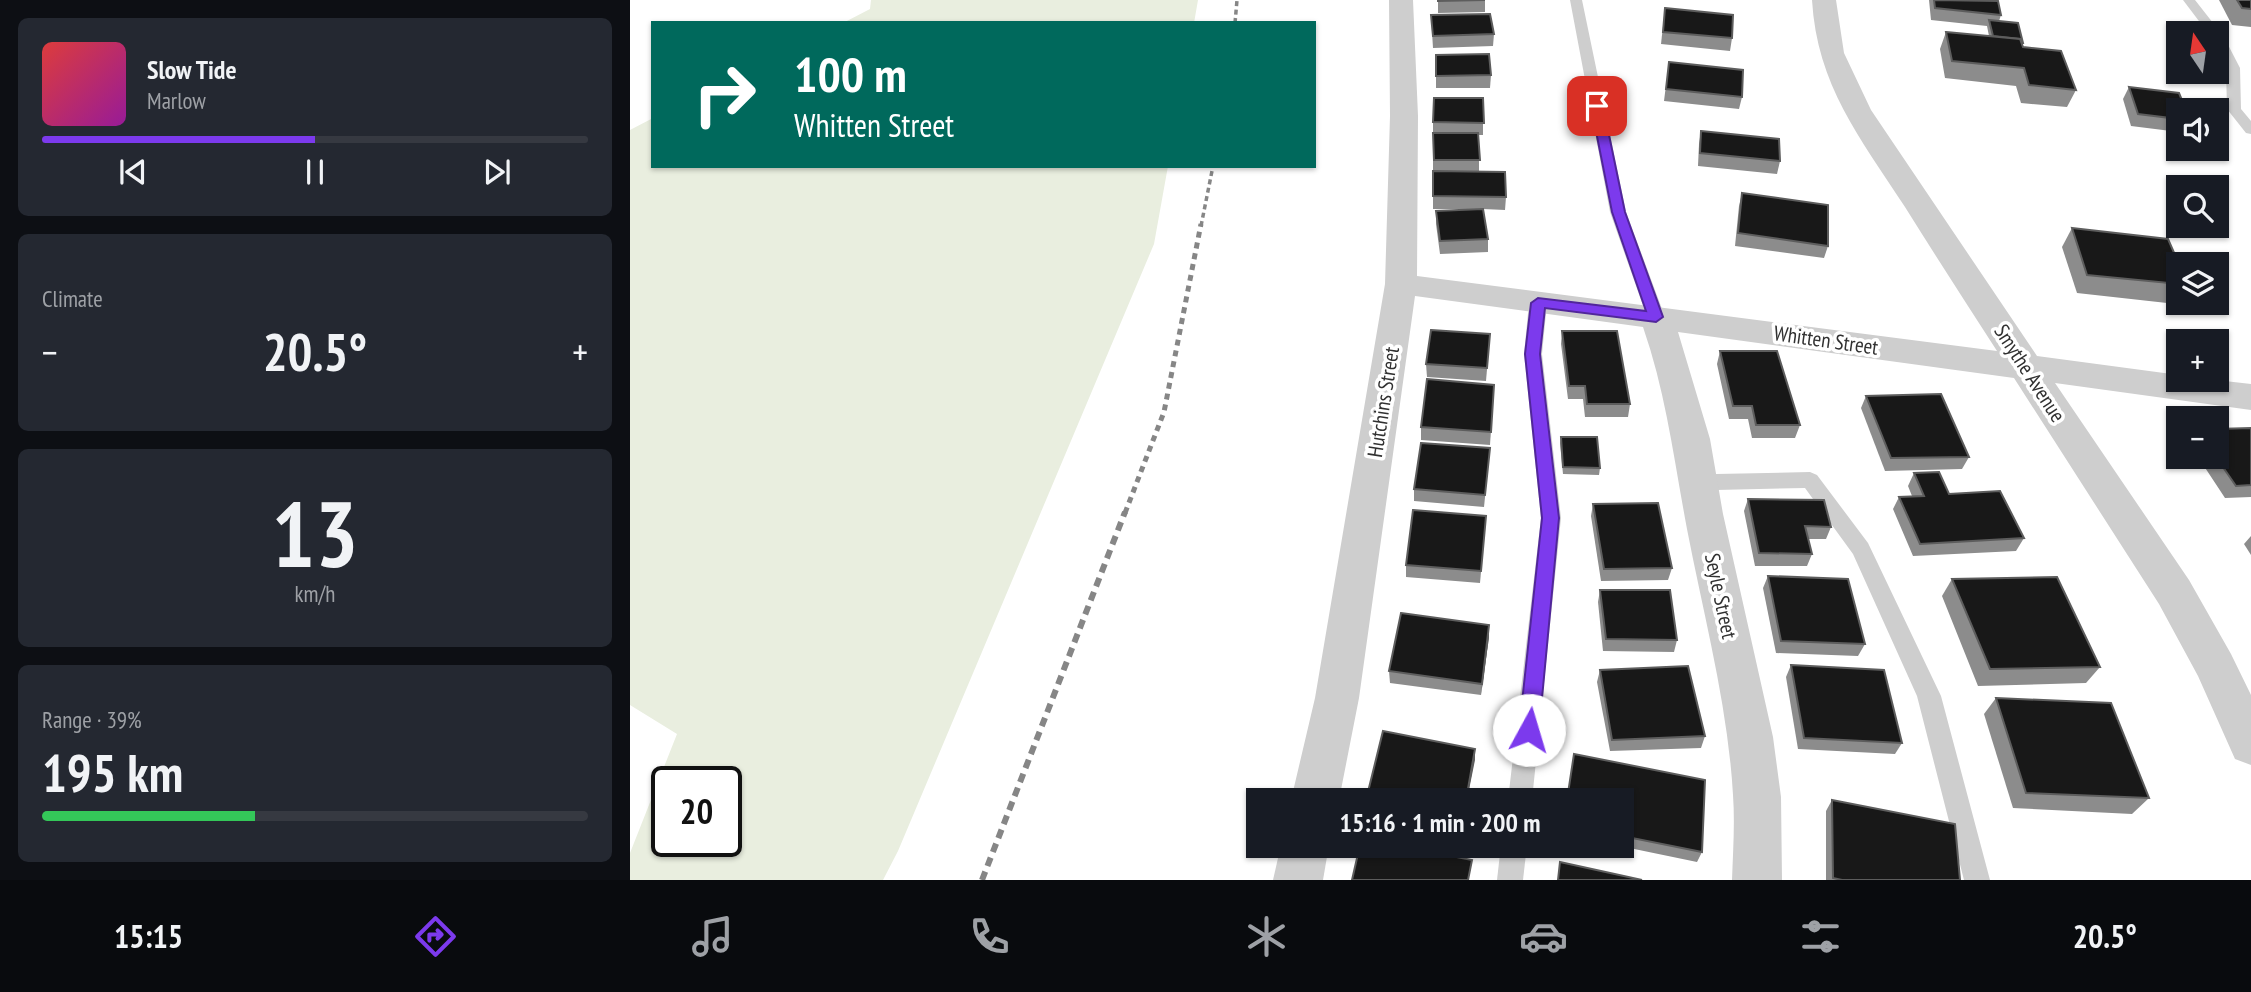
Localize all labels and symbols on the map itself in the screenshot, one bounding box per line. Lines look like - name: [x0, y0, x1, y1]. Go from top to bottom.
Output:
- north arrow: [2166, 21, 2230, 84]
- pin: [1567, 76, 1627, 136]
- street label: Whitten Street: [1772, 319, 1880, 361]
- street label: Smythe Avenue: [1988, 319, 2072, 427]
- street label: Hutchins Street: [1361, 345, 1405, 459]
- street label: Seyle Street: [1699, 551, 1743, 641]
- position arrow: [1492, 693, 1566, 767]
- speed limit sign: 20: [651, 766, 742, 857]

